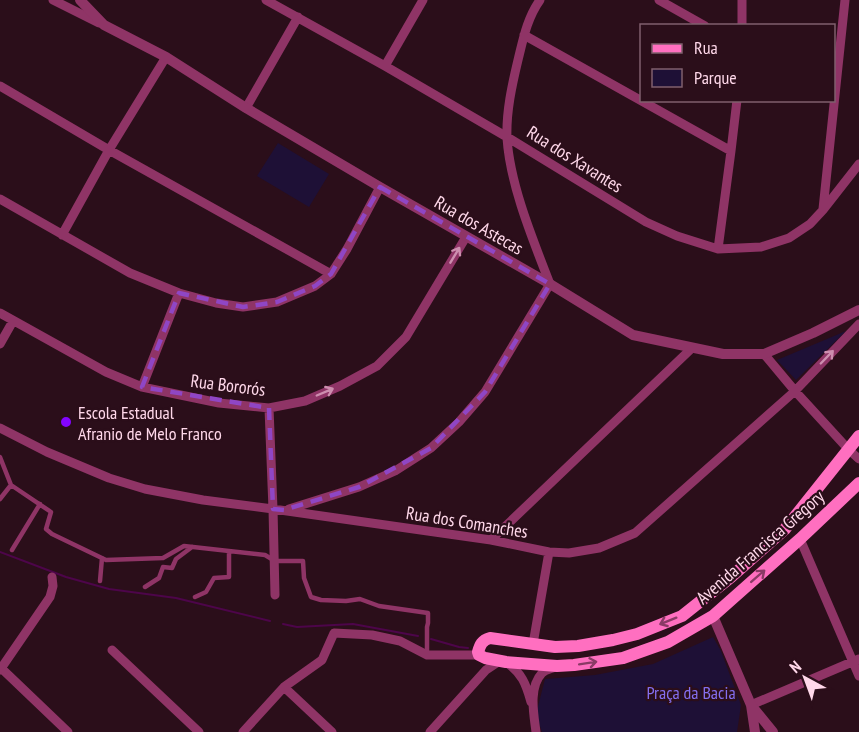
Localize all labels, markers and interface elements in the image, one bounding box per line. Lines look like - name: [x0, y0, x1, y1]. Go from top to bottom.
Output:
- legend: [640, 24, 835, 102]
- text: Rua: [694, 36, 718, 59]
- text: Parque: [694, 66, 737, 89]
- street label: Rua dos Xavantes: [523, 120, 627, 198]
- street label: Rua dos Astecas: [430, 190, 528, 260]
- one-way arrow: [450, 247, 462, 264]
- one-way arrow: [820, 350, 834, 365]
- street label: Rua Bororós: [189, 369, 267, 401]
- one-way arrow: [315, 386, 334, 397]
- place label: Escola Estadual Afranio de Melo Franco: [78, 401, 222, 445]
- marker: Escola Estadual Afranio de Melo Franco: [59, 415, 73, 429]
- street label: Avenida Francisca Gregory: [691, 485, 829, 609]
- street label: Rua dos Comanches: [404, 501, 530, 543]
- one-way arrow: [750, 569, 765, 583]
- one-way arrow: [660, 616, 678, 627]
- north arrow: [775, 648, 835, 708]
- text: N: [785, 656, 805, 677]
- one-way arrow: [578, 657, 598, 668]
- park label: Praça da Bacia: [646, 681, 736, 704]

